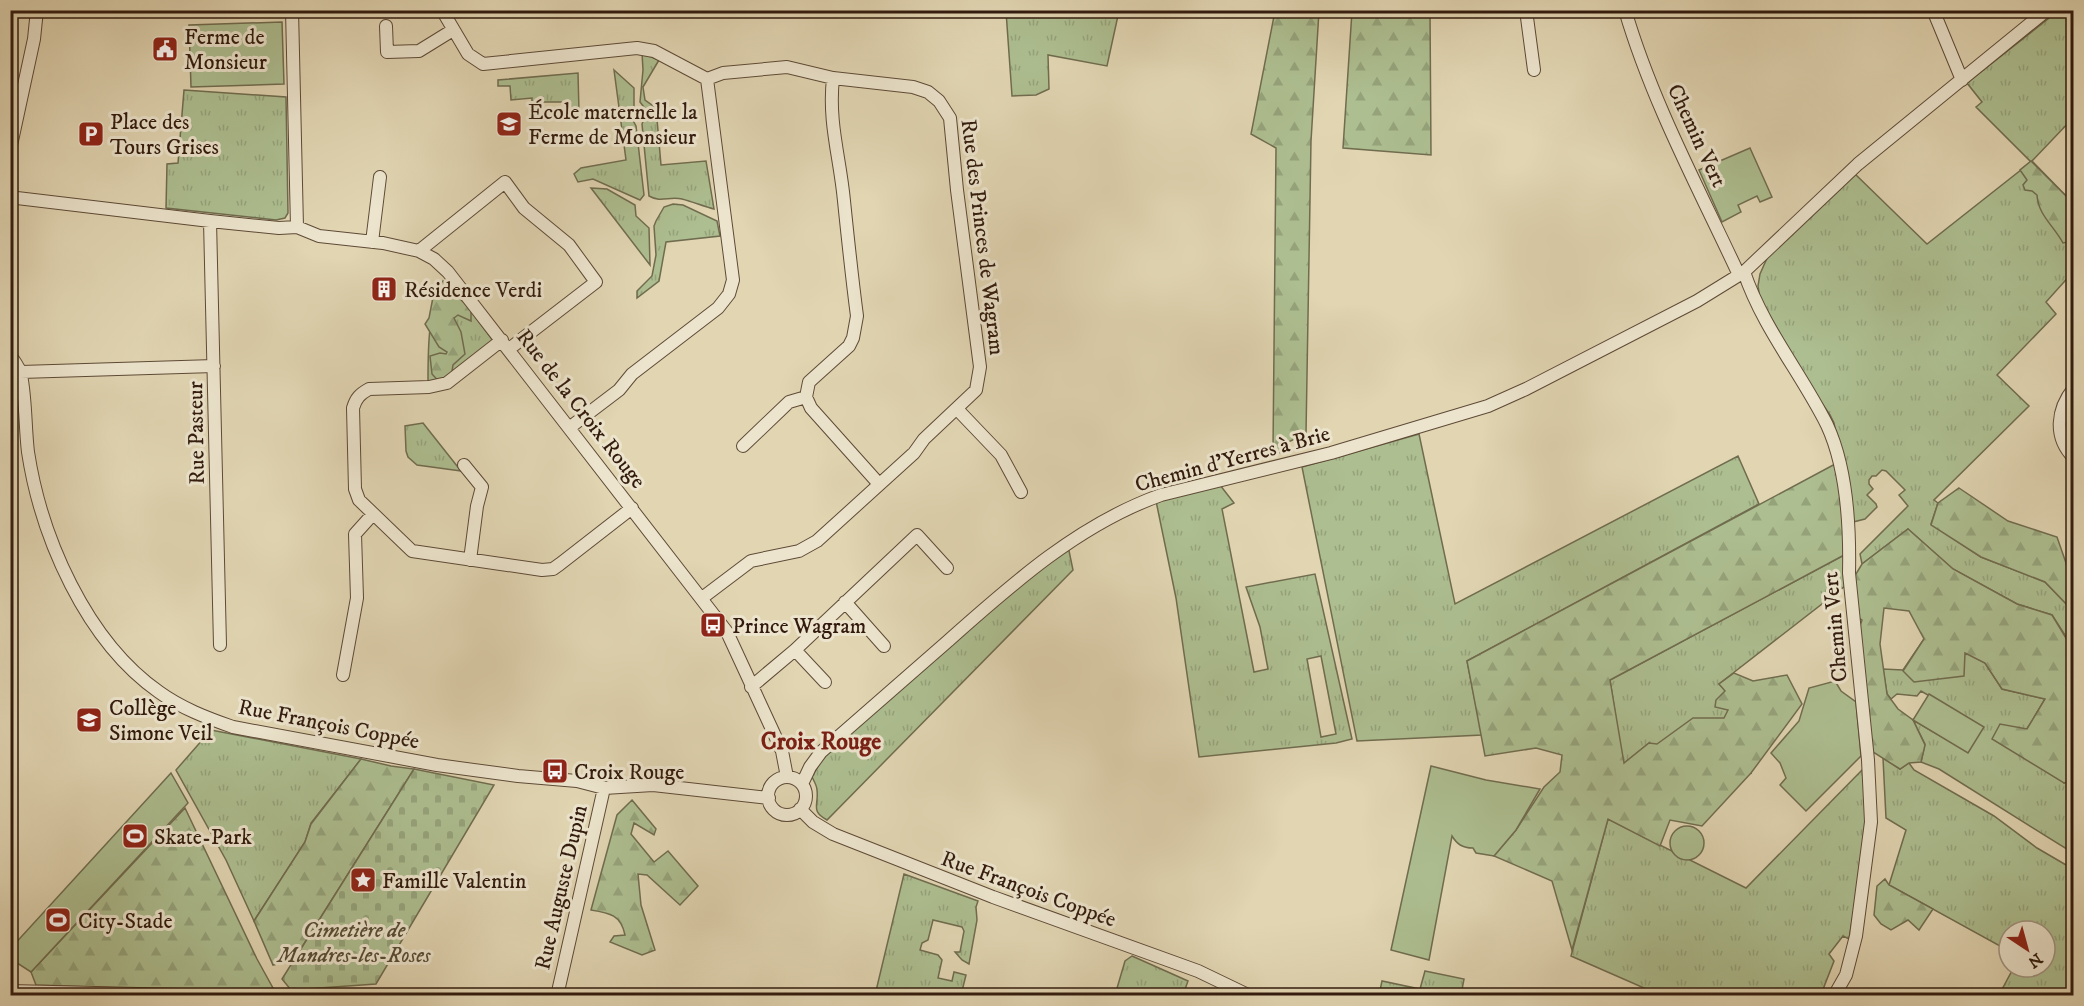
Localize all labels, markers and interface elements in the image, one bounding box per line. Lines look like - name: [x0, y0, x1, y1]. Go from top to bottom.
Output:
- place label: Ferme de Monsieur: [184, 24, 268, 76]
- public building icon: Ferme de Monsieur: [150, 34, 180, 64]
- street label: Chemin Vert: [1661, 80, 1732, 192]
- place label: École maternelle la Ferme de Monsieur: [528, 99, 698, 151]
- place label: Place des Tours Grises: [110, 109, 219, 161]
- school or university icon: École maternelle la Ferme de Monsieur: [494, 109, 524, 139]
- street label: Rue des Princes de Wagram: [955, 118, 1010, 357]
- parking icon: Place des Tours Grises: [76, 119, 106, 149]
- building icon: Résidence Verdi: [369, 274, 399, 304]
- place label: Résidence Verdi: [404, 277, 542, 304]
- street label: Rue de la Croix Rouge: [510, 324, 651, 494]
- street label: Rue Pasteur: [182, 380, 211, 485]
- street label: Chemin d'Yerres à Brie: [1132, 420, 1333, 498]
- street label: Chemin Vert: [1817, 571, 1854, 683]
- bus stop icon: Prince Wagram: [698, 610, 728, 640]
- place label: Prince Wagram: [732, 613, 866, 640]
- street label: Rue François Coppée: [236, 694, 422, 755]
- place label: Collège Simone Veil: [109, 695, 213, 747]
- school or university icon: Collège Simone Veil: [74, 705, 104, 735]
- district label: Croix Rouge: [761, 727, 881, 757]
- bus stop icon: Croix Rouge: [540, 756, 570, 786]
- place label: Croix Rouge: [574, 759, 684, 786]
- street label: Rue Auguste Dupin: [529, 802, 594, 972]
- sports icon: Skate-Park: [120, 821, 150, 851]
- place label: Skate-Park: [154, 824, 252, 851]
- street label: Rue François Coppée: [937, 845, 1120, 934]
- place icon: Famille Valentin: [348, 865, 378, 895]
- place label: Famille Valentin: [382, 868, 527, 895]
- sports icon: City-Stade: [43, 905, 73, 935]
- place label: City-Stade: [78, 908, 173, 935]
- park label: Cimetière de Mandres-les-Roses: [276, 917, 432, 969]
- north arrow: [1997, 919, 2057, 979]
- text: N: [2024, 948, 2046, 972]

